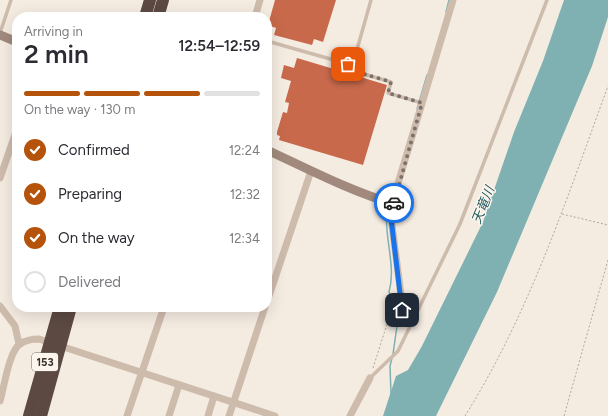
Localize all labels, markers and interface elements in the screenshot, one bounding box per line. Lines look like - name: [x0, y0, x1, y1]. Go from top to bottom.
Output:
- text: Arriving in: [24, 24, 83, 39]
- text: 12:54–12:59: [178, 37, 260, 55]
- text: 2 min: [24, 38, 89, 70]
- pin: [331, 47, 365, 81]
- icon: bag: [337, 53, 359, 75]
- text: On the way · 130 m: [24, 102, 135, 117]
- icon: check: [24, 139, 46, 161]
- text: Confirmed: [58, 141, 130, 159]
- text: 12:24: [229, 143, 260, 158]
- water label: 天竜川: [469, 182, 498, 226]
- icon: check: [24, 183, 46, 205]
- courier: [374, 183, 414, 223]
- text: Preparing: [58, 185, 122, 203]
- text: 12:32: [230, 187, 260, 202]
- icon: car: [383, 192, 405, 214]
- icon: check: [24, 227, 46, 249]
- text: On the way: [58, 229, 135, 247]
- text: 12:34: [229, 231, 260, 246]
- text: Delivered: [58, 273, 121, 291]
- pin: [385, 293, 419, 327]
- icon: home: [391, 299, 413, 321]
- road number: 153: [32, 353, 58, 371]

